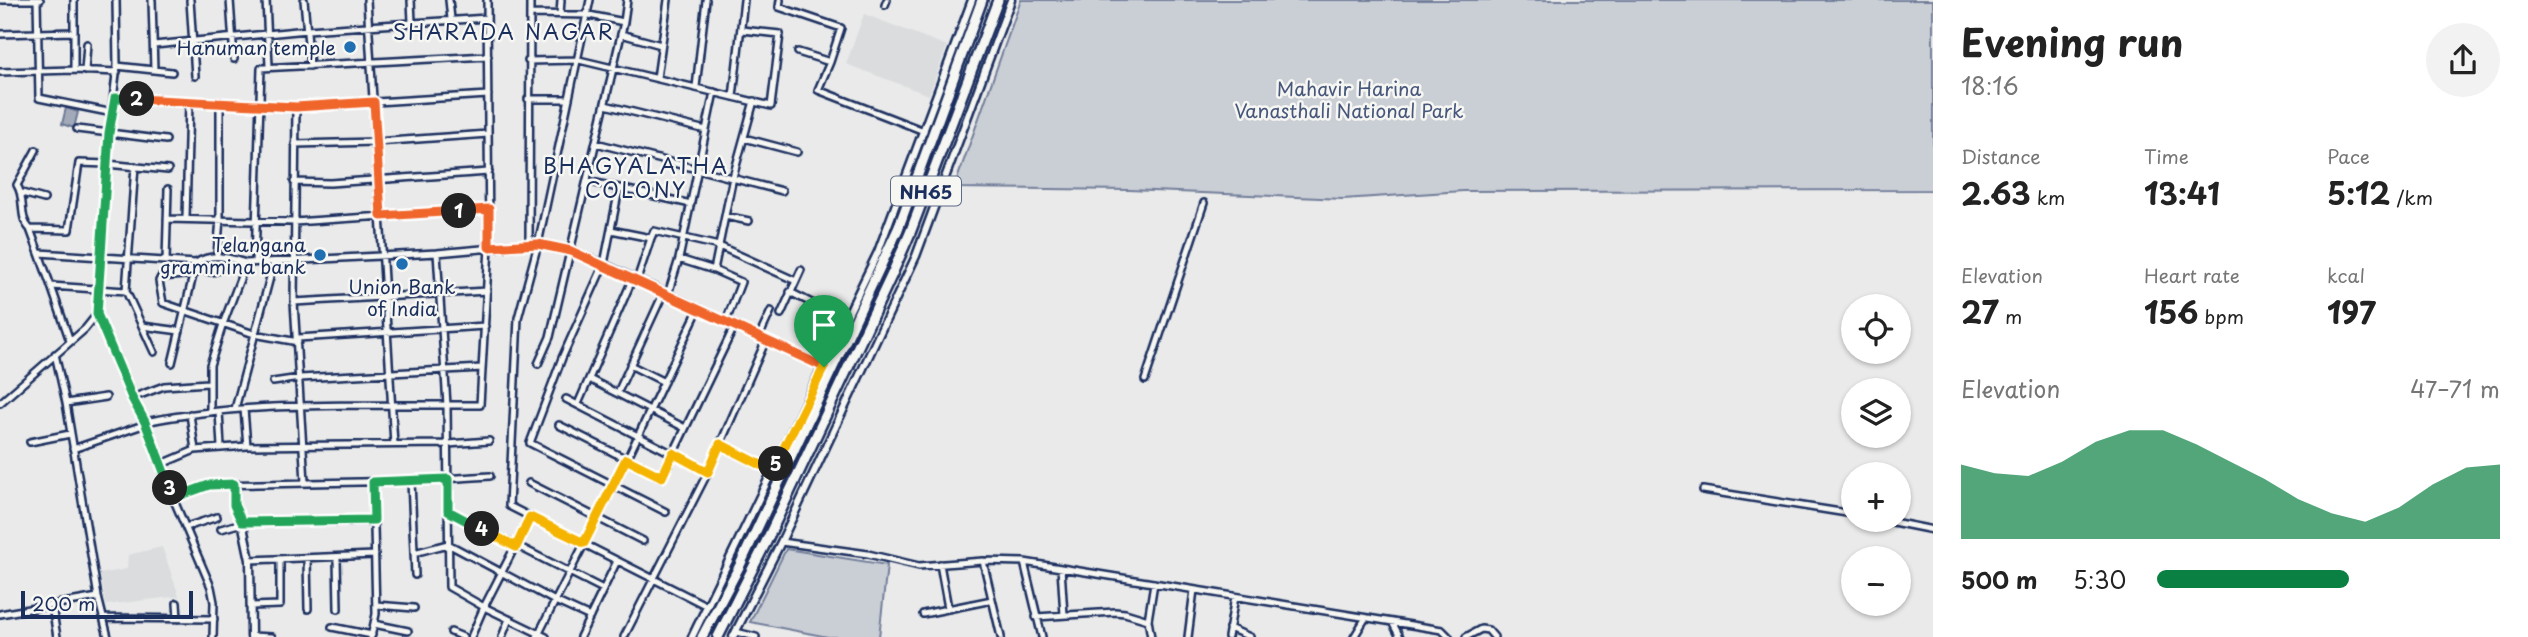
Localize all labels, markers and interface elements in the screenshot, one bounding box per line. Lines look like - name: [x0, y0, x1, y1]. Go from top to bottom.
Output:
- text: Evening run: [1961, 13, 2183, 70]
- district label: SHARADA NAGAR: [393, 15, 615, 47]
- button: share: [2426, 23, 2500, 97]
- place label: Hanuman temple: [177, 33, 336, 61]
- marker: Hanuman temple: [342, 39, 358, 55]
- text: 18:16: [1961, 68, 2019, 103]
- park label: Mahavir Harina Vanasthali National Park: [1234, 74, 1464, 124]
- pin: 2: [120, 82, 154, 116]
- text: 2: [130, 84, 143, 112]
- text: Distance: [1961, 142, 2041, 170]
- text: Time: [2144, 142, 2189, 170]
- text: Pace: [2327, 142, 2370, 170]
- district label: BHAGYALATHA COLONY: [543, 149, 729, 205]
- text: 2.63: [1961, 170, 2031, 215]
- text: 13:41: [2144, 170, 2220, 215]
- text: 5:12: [2327, 170, 2390, 215]
- road number: NH65: [891, 176, 961, 206]
- text: km: [2031, 183, 2065, 211]
- text: /km: [2390, 183, 2433, 211]
- pin: 1: [442, 194, 476, 228]
- text: 1: [454, 196, 463, 224]
- place label: Telangana grammina bank: [160, 230, 306, 280]
- marker: Telangana grammina bank: [312, 247, 328, 263]
- marker: Union Bank of India: [394, 256, 410, 272]
- text: Elevation: [1961, 261, 2043, 289]
- text: Heart rate: [2144, 261, 2240, 289]
- text: kcal: [2327, 261, 2365, 289]
- place label: Union Bank of India: [348, 272, 456, 322]
- text: 27: [1961, 289, 1999, 334]
- text: 156: [2144, 289, 2198, 334]
- text: 197: [2327, 289, 2376, 334]
- map controls: [1841, 294, 1911, 616]
- button: locate: [1841, 294, 1911, 364]
- pin: [794, 295, 854, 367]
- text: m: [1999, 302, 2022, 330]
- text: bpm: [2198, 302, 2244, 330]
- icon: arrive: [805, 306, 843, 344]
- text: Elevation: [1961, 371, 2060, 406]
- text: 47–71 m: [2410, 371, 2500, 406]
- button: layers: [1841, 378, 1911, 448]
- pin: 5: [758, 447, 794, 482]
- text: 5: [769, 449, 782, 477]
- button: +: [1841, 462, 1911, 532]
- pin: 3: [152, 470, 188, 505]
- text: 3: [163, 473, 176, 501]
- pin: 4: [464, 512, 500, 546]
- text: 4: [475, 514, 488, 542]
- button: −: [1841, 546, 1911, 616]
- text: 500 m: [1961, 562, 2038, 597]
- text: 5:30: [2073, 562, 2126, 597]
- scale bar: [21, 588, 192, 620]
- text: 200 m: [32, 589, 95, 617]

